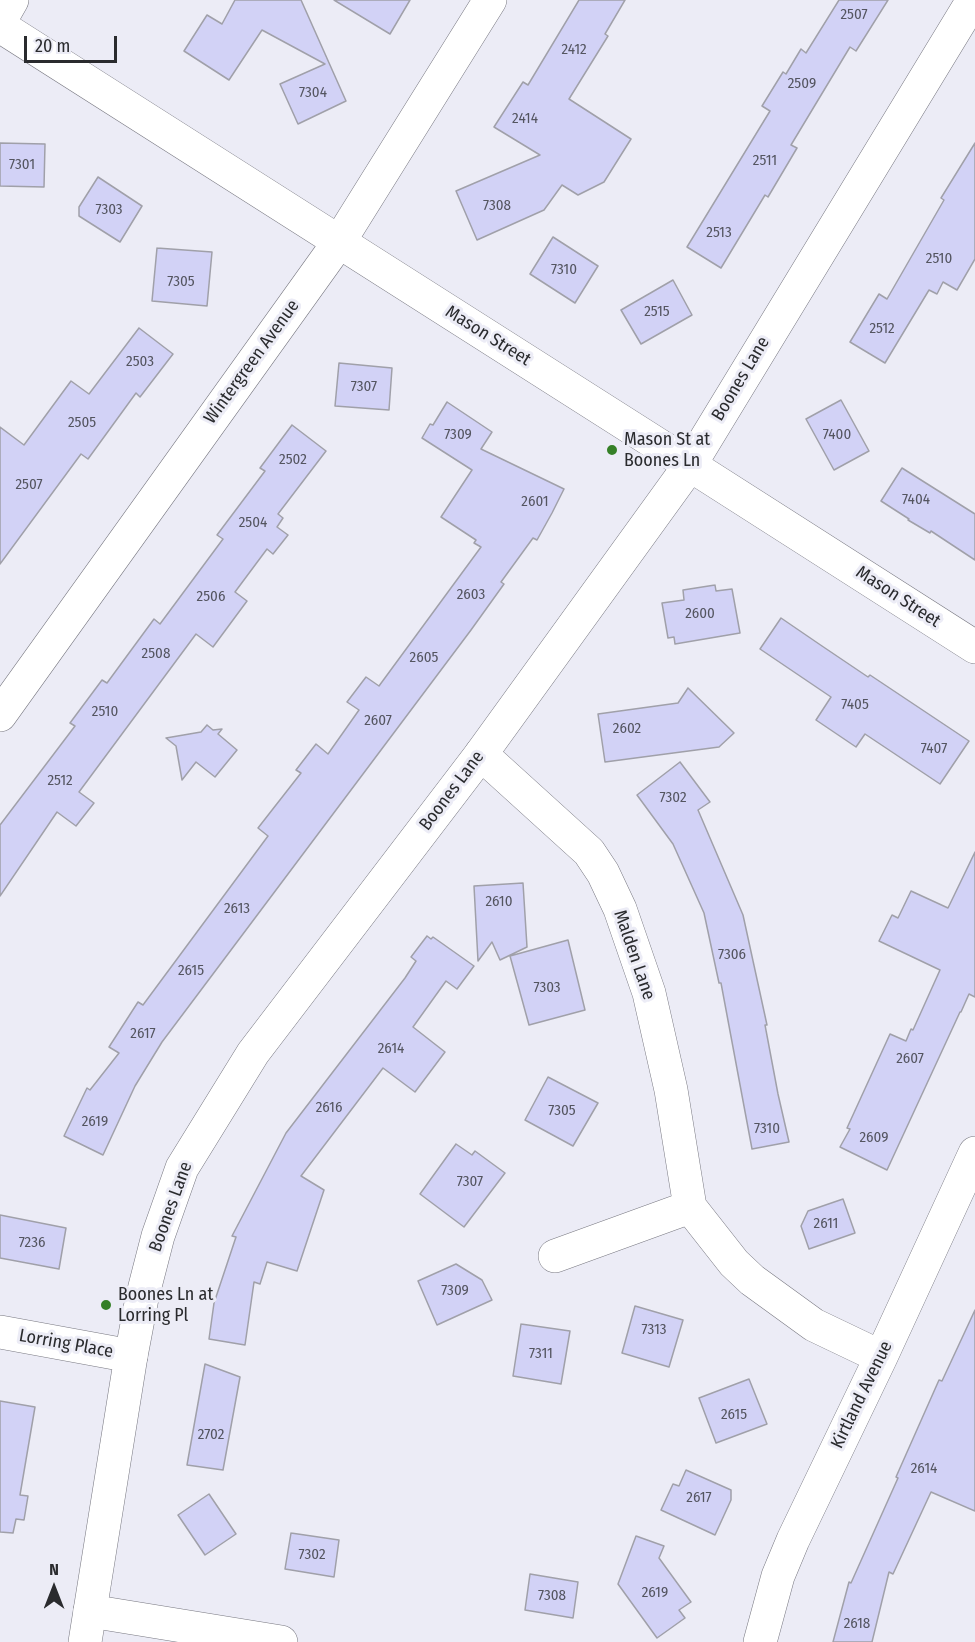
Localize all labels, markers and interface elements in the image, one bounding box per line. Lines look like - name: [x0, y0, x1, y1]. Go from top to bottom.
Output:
- house number: 2507: [840, 6, 868, 24]
- scale bar: [27, 24, 120, 62]
- text: 20 m: [35, 35, 70, 57]
- house number: 2412: [561, 41, 587, 59]
- house number: 2509: [788, 75, 816, 93]
- house number: 7304: [299, 84, 327, 102]
- house number: 2414: [512, 110, 538, 128]
- house number: 2511: [753, 152, 777, 170]
- house number: 7301: [9, 156, 35, 174]
- house number: 7308: [483, 197, 511, 215]
- house number: 7303: [95, 201, 123, 219]
- house number: 2513: [706, 224, 732, 242]
- house number: 2510: [926, 250, 952, 268]
- house number: 7310: [551, 261, 577, 279]
- house number: 7305: [167, 273, 195, 291]
- street label: Wintergreen Avenue: [200, 296, 304, 428]
- street label: Mason Street: [441, 301, 535, 371]
- house number: 2515: [644, 303, 670, 321]
- house number: 2512: [869, 320, 895, 338]
- street label: Boones Lane: [708, 333, 774, 425]
- house number: 2503: [126, 353, 154, 371]
- house number: 7307: [351, 378, 377, 396]
- house number: 2505: [68, 414, 96, 432]
- house number: 7309: [444, 426, 472, 444]
- house number: 7400: [823, 426, 851, 444]
- place label: Mason St at Boones Ln: [624, 429, 710, 472]
- marker: Mason St at Boones Ln: [605, 443, 619, 457]
- house number: 2502: [279, 451, 307, 469]
- house number: 2507: [15, 476, 43, 494]
- house number: 7404: [902, 491, 930, 509]
- house number: 2601: [521, 493, 549, 511]
- house number: 2504: [239, 514, 267, 532]
- street label: Mason Street: [852, 562, 944, 632]
- house number: 2603: [457, 586, 485, 604]
- house number: 2506: [197, 588, 225, 606]
- house number: 2600: [685, 605, 715, 623]
- house number: 2508: [142, 645, 170, 663]
- house number: 2605: [410, 649, 438, 667]
- house number: 7405: [841, 696, 869, 714]
- house number: 2510: [92, 703, 118, 721]
- house number: 2607: [364, 712, 392, 730]
- house number: 2602: [613, 720, 641, 738]
- house number: 7407: [921, 740, 947, 758]
- street label: Boones Lane: [415, 747, 489, 835]
- house number: 2512: [47, 772, 73, 790]
- house number: 7302: [660, 789, 686, 807]
- house number: 2610: [485, 893, 513, 911]
- house number: 2613: [224, 900, 250, 918]
- street label: Malden Lane: [609, 907, 659, 1003]
- house number: 7306: [718, 946, 746, 964]
- house number: 2615: [178, 962, 204, 980]
- house number: 7303: [533, 979, 561, 997]
- house number: 2617: [130, 1025, 156, 1043]
- house number: 2614: [378, 1040, 404, 1058]
- house number: 2607: [896, 1050, 924, 1068]
- house number: 2616: [316, 1099, 342, 1117]
- house number: 7305: [548, 1102, 576, 1120]
- house number: 2619: [82, 1113, 108, 1131]
- house number: 7310: [754, 1120, 780, 1138]
- house number: 2609: [859, 1129, 889, 1147]
- street label: Boones Lane: [145, 1159, 197, 1255]
- house number: 7307: [457, 1173, 483, 1191]
- house number: 2611: [814, 1215, 838, 1233]
- house number: 7236: [19, 1234, 45, 1252]
- house number: 7309: [441, 1282, 469, 1300]
- place label: Boones Ln at Lorring Pl: [118, 1284, 213, 1326]
- marker: Boones Ln at Lorring Pl: [99, 1298, 113, 1312]
- house number: 7313: [642, 1321, 666, 1339]
- street label: Lorring Place: [17, 1325, 115, 1363]
- street label: Kirtland Avenue: [827, 1338, 897, 1452]
- house number: 7311: [529, 1345, 553, 1363]
- house number: 2615: [721, 1406, 747, 1424]
- house number: 2702: [198, 1426, 224, 1444]
- house number: 2614: [911, 1460, 937, 1478]
- house number: 2617: [686, 1489, 712, 1507]
- house number: 7302: [299, 1546, 325, 1564]
- north arrow: [24, 1558, 84, 1618]
- text: N: [49, 1560, 59, 1579]
- house number: 2619: [642, 1584, 668, 1602]
- house number: 7308: [538, 1587, 566, 1605]
- house number: 2618: [844, 1615, 870, 1633]

